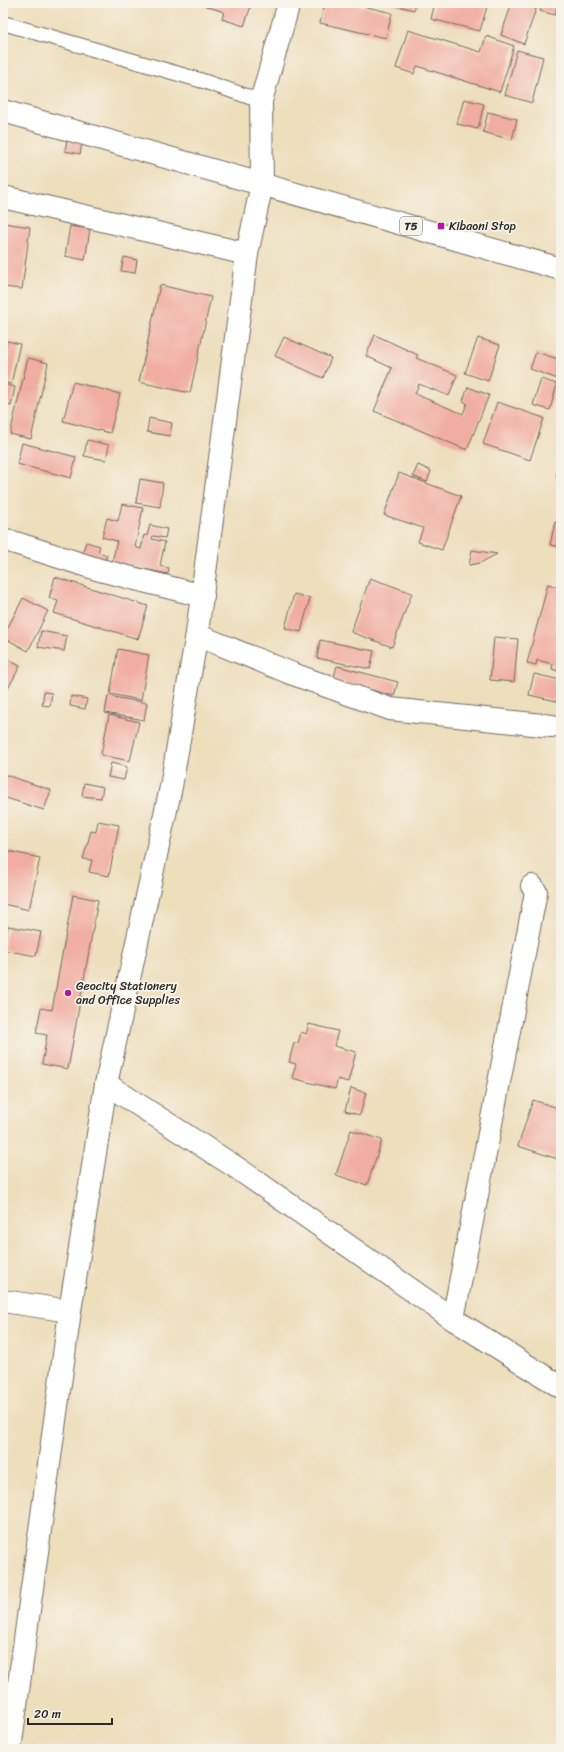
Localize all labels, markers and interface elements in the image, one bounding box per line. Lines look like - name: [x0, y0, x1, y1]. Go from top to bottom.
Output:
- place label: Kibaoni Stop: [449, 215, 517, 237]
- road number: T5: [400, 217, 422, 235]
- marker: Kibaoni Stop: [436, 221, 446, 231]
- place label: Geocity Stationery and Office Supplies: [76, 975, 180, 1011]
- marker: Geocity Stationery and Office Supplies: [63, 988, 73, 998]
- scale bar: [28, 1700, 112, 1726]
- text: 20 m: [34, 1703, 61, 1725]

